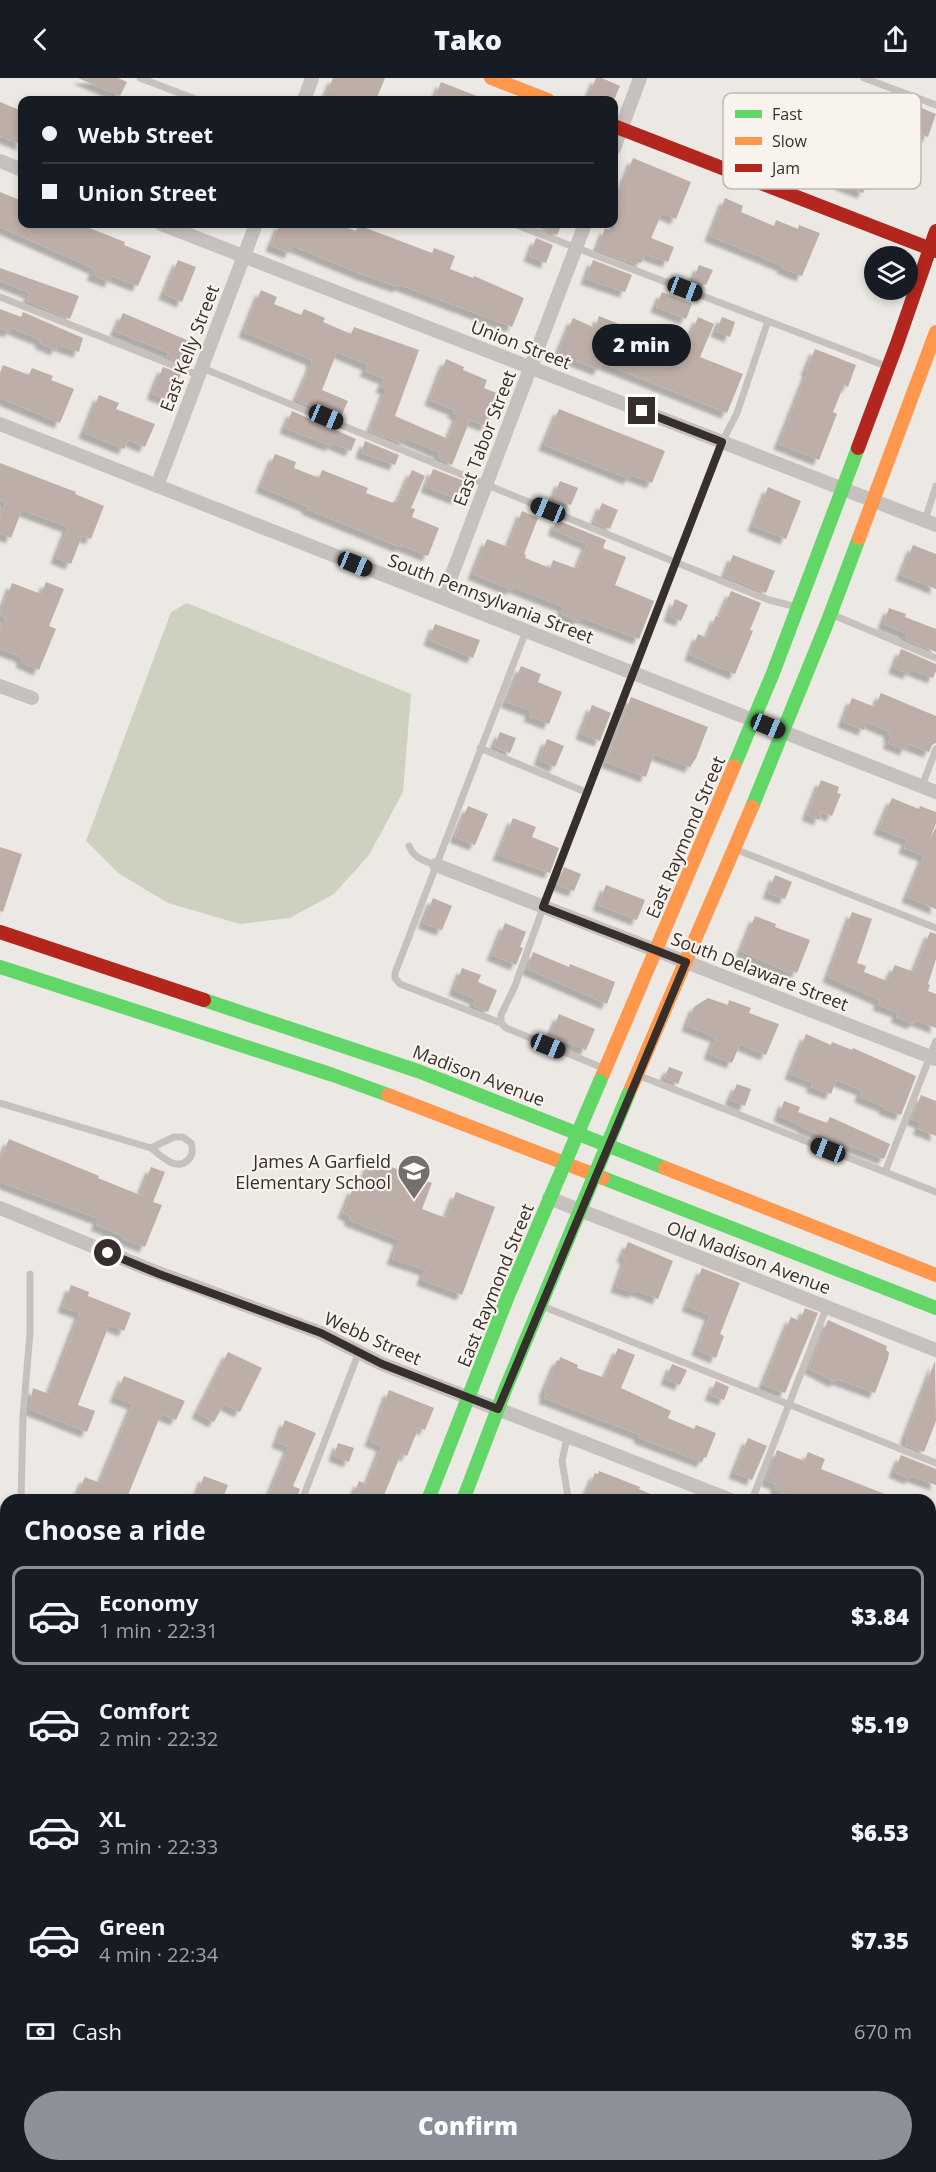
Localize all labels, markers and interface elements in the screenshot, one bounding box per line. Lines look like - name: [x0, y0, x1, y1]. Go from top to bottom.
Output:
- text: Tako: [434, 21, 502, 58]
- icon: back: [24, 23, 57, 56]
- icon: share: [879, 23, 912, 56]
- legend: [723, 93, 921, 189]
- text: Fast: [772, 103, 803, 125]
- text: Webb Street: [78, 119, 213, 149]
- text: Slow: [772, 130, 807, 152]
- text: Jam: [770, 157, 800, 179]
- text: Union Street: [78, 177, 217, 207]
- map controls: [864, 246, 918, 300]
- button: layers: [864, 246, 918, 300]
- car: [665, 274, 705, 304]
- street label: East Kelly Street: [154, 281, 224, 415]
- street label: Union Street: [467, 314, 575, 374]
- callout: 2 min: [592, 324, 692, 366]
- text: 2 min: [613, 331, 670, 358]
- street label: East Tabor Street: [447, 367, 521, 509]
- route end: [628, 397, 655, 424]
- car: [306, 402, 346, 432]
- car: [528, 495, 568, 525]
- street label: South Pennsylvania Street: [385, 548, 597, 648]
- car: [335, 549, 375, 579]
- car: [748, 711, 788, 741]
- street label: East Raymond Street: [640, 752, 730, 922]
- street label: South Delaware Street: [668, 926, 852, 1016]
- car: [528, 1031, 568, 1061]
- street label: Madison Avenue: [410, 1039, 548, 1111]
- car: [808, 1135, 848, 1165]
- place label: James A Garfield Elementary School: [235, 1149, 391, 1194]
- school or university icon: James A Garfield Elementary School: [396, 1153, 432, 1200]
- street label: East Raymond Street: [451, 1200, 539, 1370]
- street label: Old Madison Avenue: [664, 1215, 834, 1299]
- route start: [94, 1239, 121, 1266]
- street label: Webb Street: [321, 1306, 425, 1370]
- text: Choose a ride: [24, 1511, 206, 1548]
- text: Economy: [99, 1587, 198, 1617]
- icon: car: [27, 1589, 81, 1643]
- text: $3.84: [851, 1601, 909, 1631]
- text: 1 min · 22:31: [99, 1617, 218, 1644]
- text: Comfort: [99, 1695, 190, 1725]
- icon: car: [27, 1697, 81, 1751]
- text: $5.19: [851, 1709, 909, 1739]
- text: 2 min · 22:32: [99, 1725, 218, 1752]
- text: XL: [99, 1803, 126, 1833]
- icon: car: [27, 1805, 81, 1859]
- text: $6.53: [851, 1817, 909, 1847]
- text: 3 min · 22:33: [99, 1833, 218, 1860]
- text: Green: [99, 1911, 165, 1941]
- icon: car: [27, 1913, 81, 1967]
- text: $7.35: [851, 1925, 909, 1955]
- text: 4 min · 22:34: [99, 1941, 218, 1968]
- icon: cash: [24, 2015, 57, 2048]
- text: Cash: [72, 2016, 122, 2046]
- text: 670 m: [854, 2018, 912, 2045]
- button: Confirm: [24, 2091, 912, 2160]

